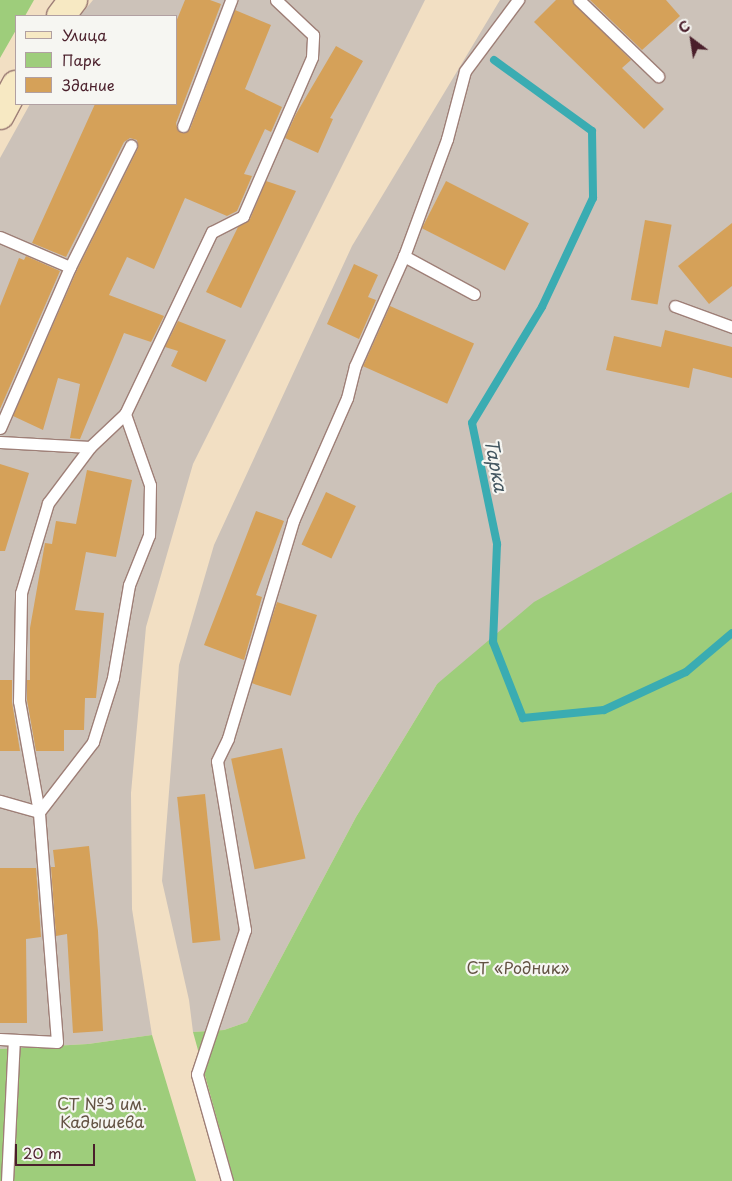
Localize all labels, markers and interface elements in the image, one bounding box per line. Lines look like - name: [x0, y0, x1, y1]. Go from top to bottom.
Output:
- legend: [15, 15, 178, 105]
- north arrow: [667, 15, 717, 65]
- text: С: [674, 15, 694, 38]
- text: Улица: [62, 23, 107, 46]
- text: Парк: [62, 48, 101, 71]
- text: Здание: [62, 73, 115, 96]
- water label: Тарка: [480, 436, 512, 494]
- park label: СТ «Родник»: [467, 957, 569, 977]
- park label: СТ №3 им. Кадышева: [57, 1093, 147, 1131]
- scale bar: [18, 1134, 98, 1166]
- text: 20 m: [23, 1141, 62, 1164]

